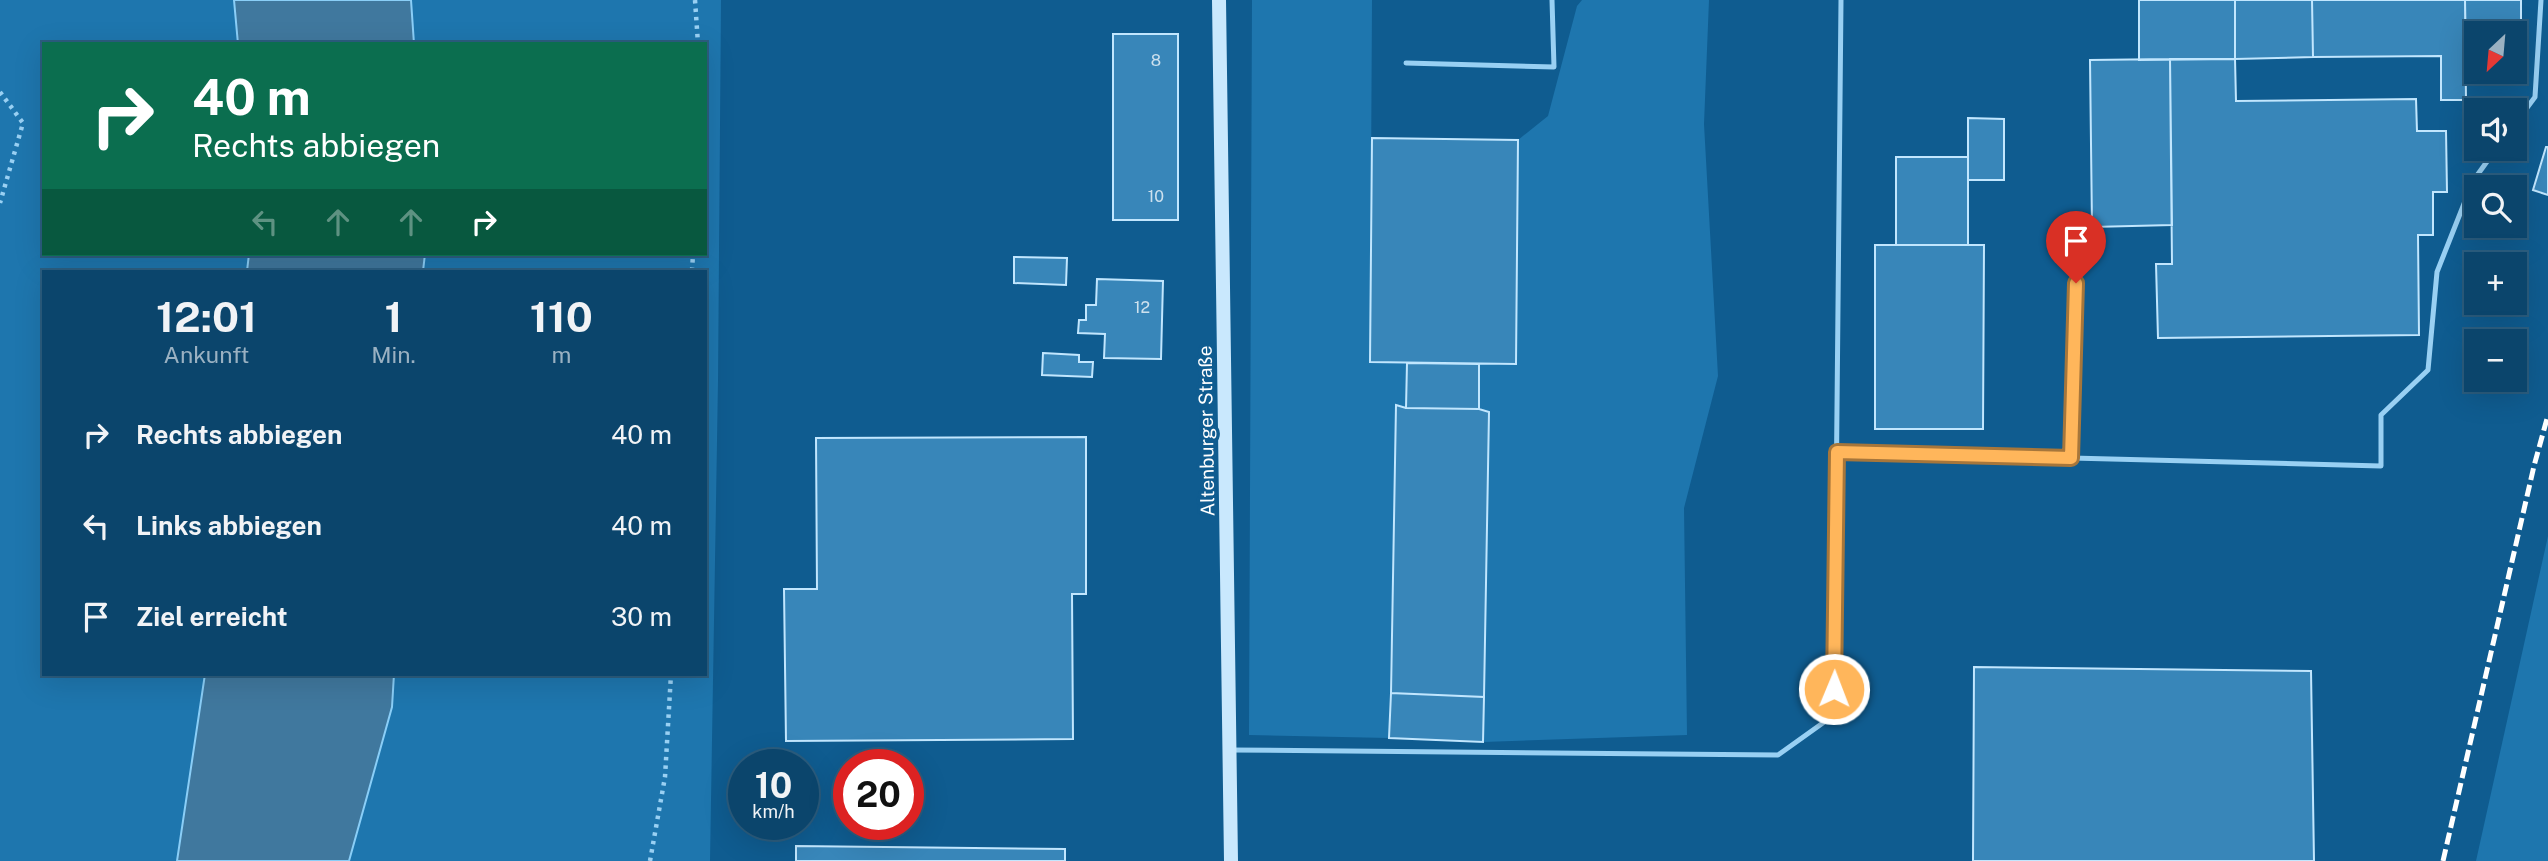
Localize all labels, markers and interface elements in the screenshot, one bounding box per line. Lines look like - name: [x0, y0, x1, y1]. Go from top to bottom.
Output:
- north arrow: [2464, 21, 2527, 84]
- map controls: [2464, 21, 2527, 392]
- house number: 8: [1151, 51, 1161, 70]
- text: 40 m: [192, 68, 311, 126]
- icon: right: [77, 70, 168, 161]
- button: sound: [2464, 98, 2527, 161]
- text: Rechts abbiegen: [192, 127, 440, 164]
- button: search: [2464, 175, 2527, 238]
- house number: 10: [1148, 187, 1164, 206]
- icon: left: [246, 203, 284, 241]
- icon: ahead: [319, 203, 357, 241]
- icon: ahead: [392, 203, 430, 241]
- icon: right: [465, 203, 503, 241]
- pin: [2046, 211, 2106, 283]
- icon: arrive: [2057, 222, 2095, 260]
- button: +: [2464, 252, 2527, 315]
- text: 12:01: [156, 292, 257, 341]
- text: 1: [384, 292, 402, 341]
- text: 110: [530, 292, 593, 341]
- house number: 12: [1134, 298, 1150, 317]
- button: −: [2464, 329, 2527, 392]
- text: Ankunft: [164, 341, 250, 368]
- text: Min.: [371, 341, 416, 368]
- text: m: [551, 341, 571, 368]
- street label: Altenburger Straße: [1194, 346, 1218, 516]
- icon: right: [77, 416, 115, 454]
- text: Rechts abbiegen: [136, 419, 342, 450]
- text: 40 m: [611, 419, 672, 450]
- icon: left: [77, 507, 115, 545]
- text: Links abbiegen: [136, 510, 322, 541]
- text: 40 m: [611, 510, 672, 541]
- icon: arrive: [77, 598, 115, 636]
- text: Ziel erreicht: [136, 601, 288, 632]
- text: 30 m: [611, 601, 672, 632]
- position arrow: [1797, 652, 1871, 726]
- speed limit sign: 20: [833, 749, 924, 840]
- text: 10: [755, 765, 792, 806]
- text: km/h: [752, 801, 795, 822]

